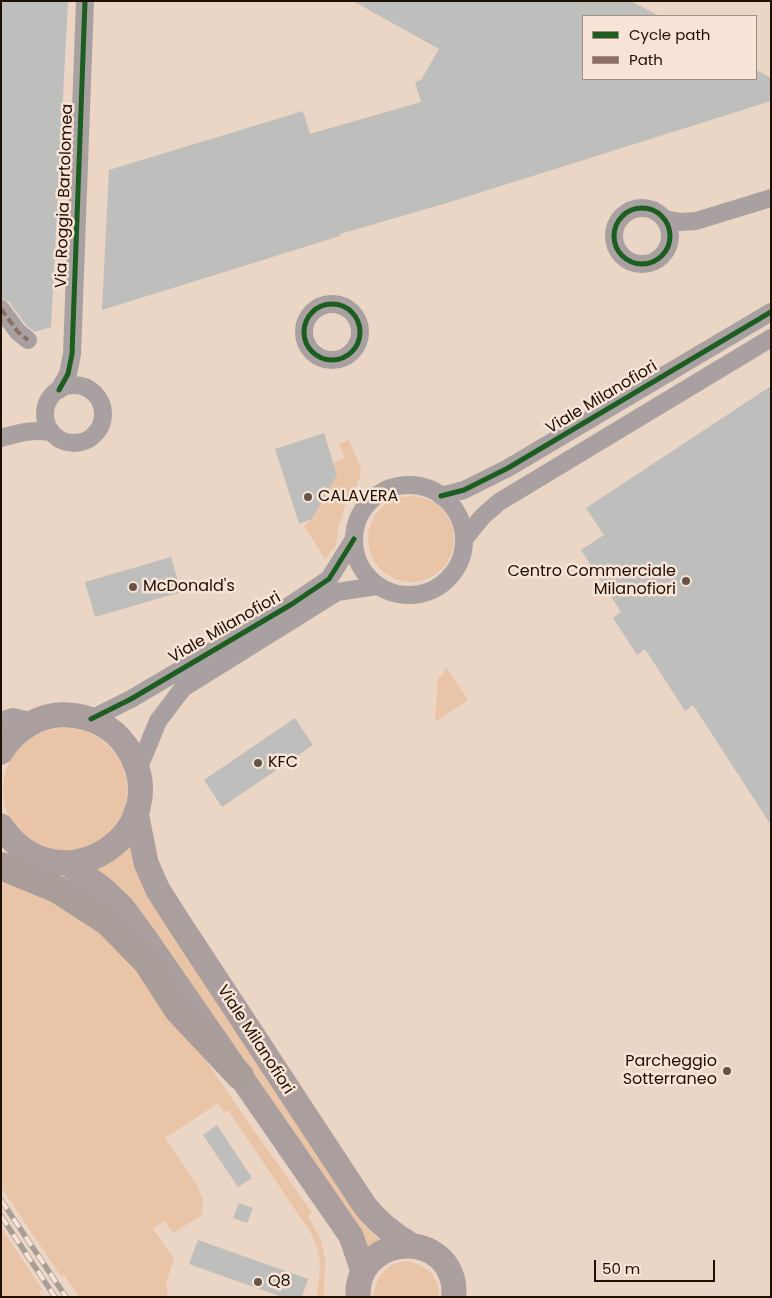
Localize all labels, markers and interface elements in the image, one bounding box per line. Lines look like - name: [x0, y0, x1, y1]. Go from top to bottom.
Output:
- legend: [582, 15, 757, 80]
- text: Cycle path: [629, 24, 710, 45]
- text: Path: [629, 49, 663, 70]
- street label: Via Roggia Bartolomea: [52, 103, 78, 289]
- street label: Viale Milanofiori: [543, 357, 661, 439]
- place label: CALAVERA: [318, 487, 398, 507]
- marker: CALAVERA: [302, 491, 314, 503]
- place label: Centro Commerciale Milanofiori: [507, 562, 676, 600]
- marker: Centro Commerciale Milanofiori: [680, 575, 692, 587]
- place label: McDonald's: [143, 577, 235, 597]
- marker: McDonald's: [127, 581, 139, 593]
- street label: Viale Milanofiori: [166, 588, 284, 668]
- place label: KFC: [268, 753, 298, 773]
- marker: KFC: [252, 757, 264, 769]
- street label: Viale Milanofiori: [213, 982, 297, 1098]
- place label: Parcheggio Sotterraneo: [623, 1052, 717, 1090]
- marker: Parcheggio Sotterraneo: [721, 1065, 733, 1077]
- scale bar: [597, 1250, 718, 1282]
- text: 50 m: [602, 1258, 640, 1279]
- place label: Q8: [268, 1272, 291, 1292]
- marker: Q8: [252, 1276, 264, 1288]

